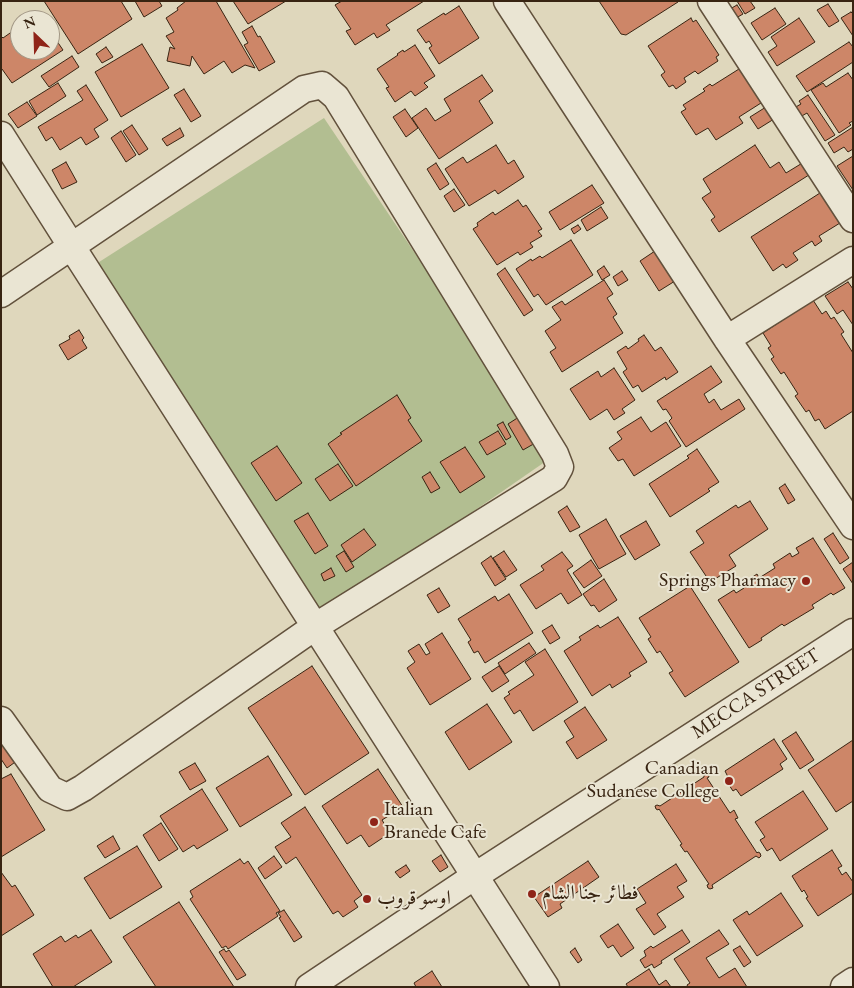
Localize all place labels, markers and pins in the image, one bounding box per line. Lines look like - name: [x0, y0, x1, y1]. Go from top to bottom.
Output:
- place label: Springs Pharmacy: [659, 569, 796, 593]
- marker: Springs Pharmacy: [800, 575, 812, 587]
- place label: Canadian Sudanese College: [587, 757, 719, 804]
- marker: Canadian Sudanese College: [723, 775, 735, 787]
- place label: Italian Branede Cafe: [384, 798, 486, 845]
- marker: Italian Branede Cafe: [368, 816, 380, 828]
- place label: فطائر جنا الشام: [542, 882, 639, 906]
- place label: اوسو قروب: [377, 887, 451, 911]
- marker: فطائر جنا الشام: [526, 888, 538, 900]
- marker: اوسو قروب: [361, 893, 373, 905]

